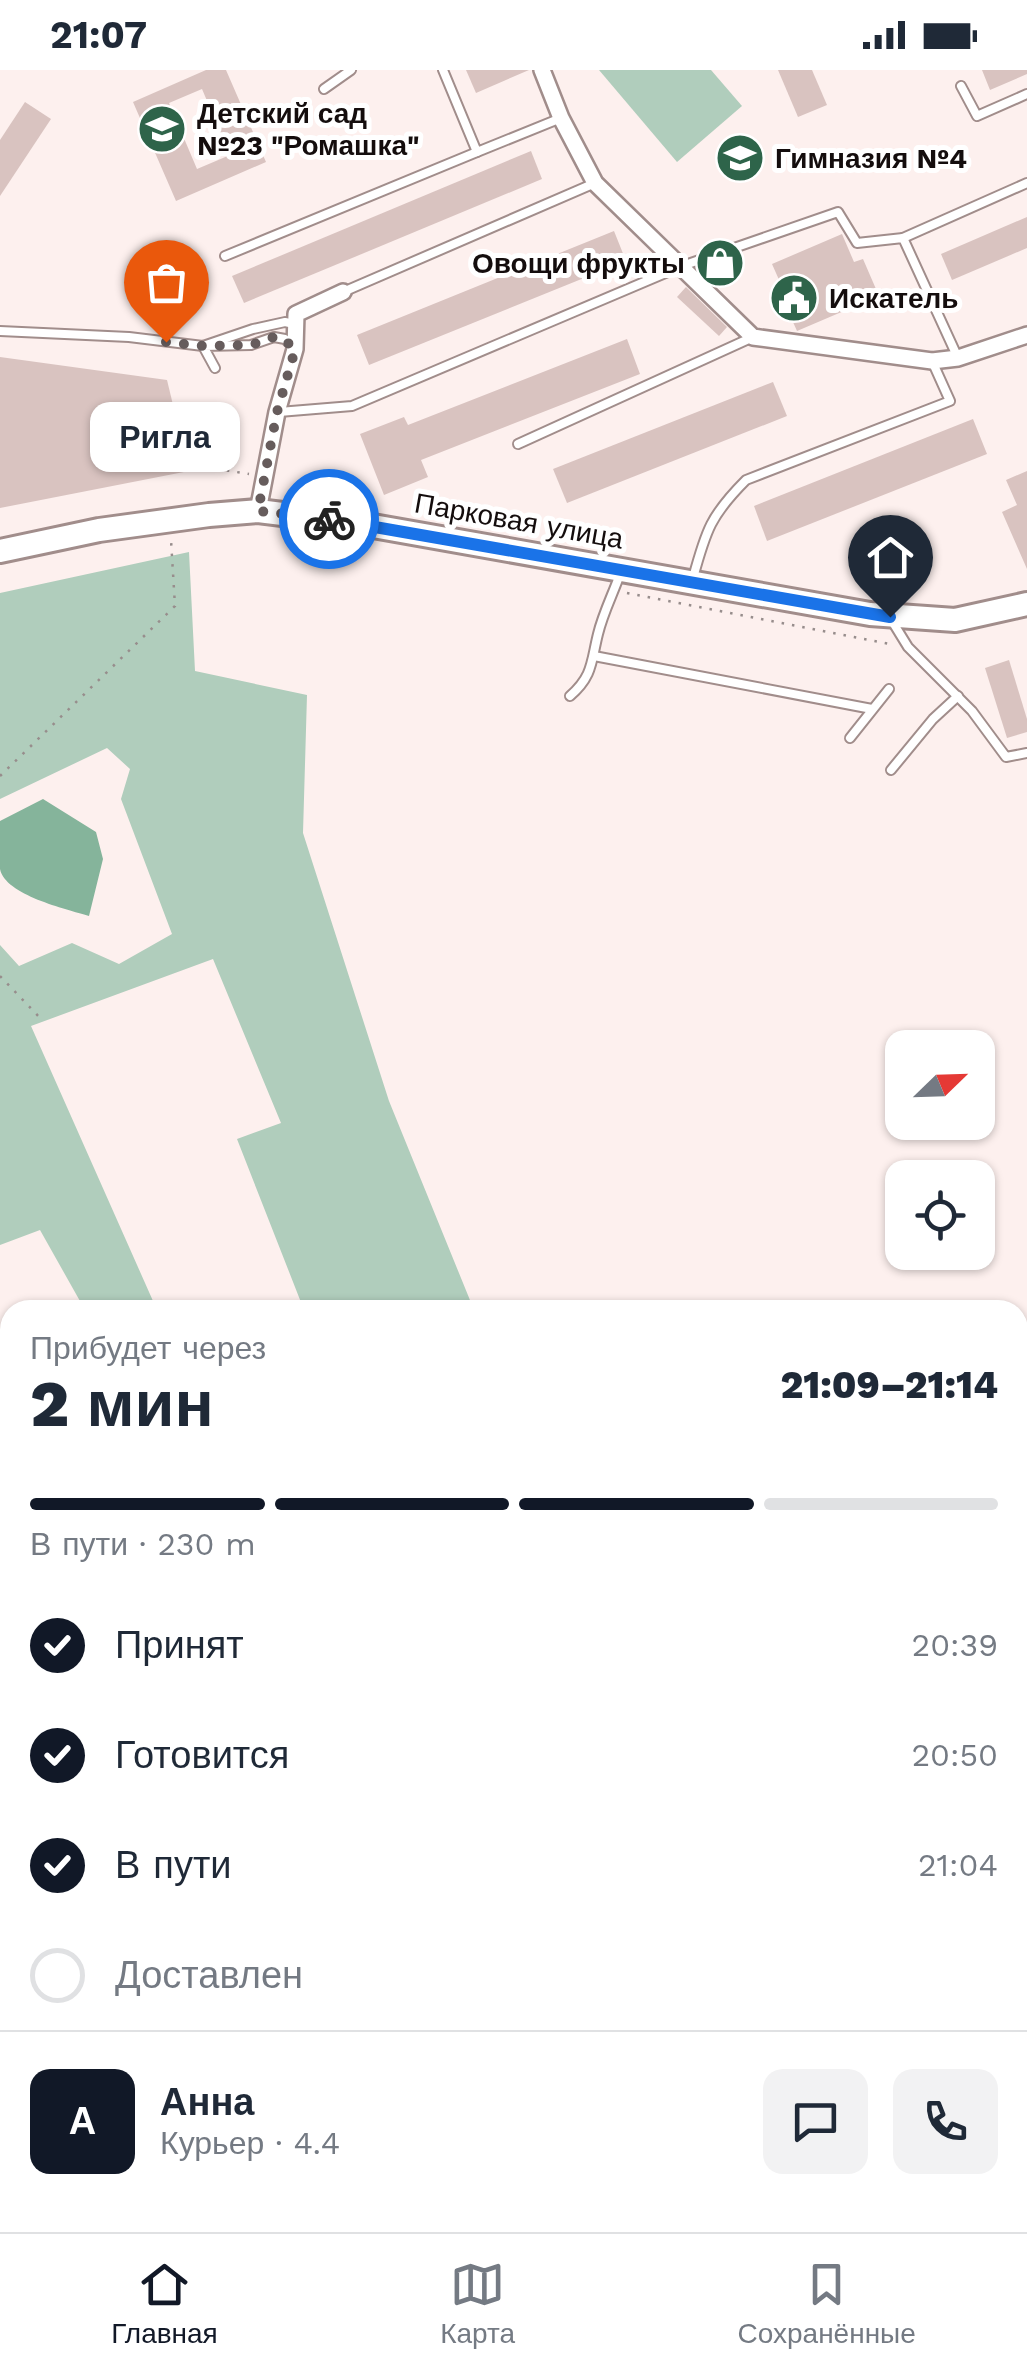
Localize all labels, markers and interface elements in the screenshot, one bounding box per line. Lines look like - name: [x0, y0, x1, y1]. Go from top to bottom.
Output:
- text: 21:07: [50, 13, 147, 57]
- place label: Детский сад №23 "Ромашка": [197, 97, 419, 162]
- school or university icon: Детский сад №23 "Ромашка": [136, 103, 188, 155]
- school or university icon: Гимназия №4: [714, 132, 766, 184]
- place label: Гимназия №4: [775, 142, 967, 175]
- shop icon: Овощи фрукты: [694, 237, 746, 289]
- pin: [124, 240, 209, 343]
- place label: Овощи фрукты: [472, 247, 685, 280]
- icon: bag: [139, 255, 194, 310]
- public building icon: Искатель: [768, 272, 820, 324]
- place label: Искатель: [829, 282, 959, 315]
- callout: Ригла: [91, 402, 241, 472]
- text: Ригла: [119, 418, 211, 456]
- courier: [279, 469, 379, 569]
- street label: Парковая улица: [412, 486, 626, 556]
- icon: bike: [302, 492, 357, 547]
- pin: [848, 515, 933, 618]
- icon: home: [863, 530, 918, 585]
- north arrow: [885, 1030, 995, 1140]
- map controls: [885, 1030, 995, 1270]
- button: locate: [885, 1160, 995, 1270]
- text: Прибудет через: [30, 1329, 266, 1367]
- text: 21:09–21:14: [780, 1363, 998, 1407]
- text: 2 мин: [30, 1366, 214, 1442]
- text: В пути · 230 m: [30, 1525, 256, 1563]
- icon: check: [30, 1618, 85, 1673]
- text: Принят: [115, 1623, 244, 1667]
- text: 20:39: [912, 1626, 998, 1664]
- icon: check: [30, 1728, 85, 1783]
- text: Готовится: [115, 1733, 289, 1777]
- text: 20:50: [911, 1736, 998, 1774]
- icon: check: [30, 1838, 85, 1893]
- text: В пути: [115, 1843, 232, 1887]
- text: 21:04: [918, 1846, 998, 1884]
- text: Доставлен: [115, 1953, 303, 1997]
- button: chat: [763, 2069, 868, 2174]
- button: phone: [893, 2069, 998, 2174]
- text: Анна: [160, 2080, 254, 2124]
- text: А: [69, 2099, 96, 2143]
- text: Курьер · 4.4: [160, 2124, 340, 2162]
- tab: Главная: [111, 2257, 218, 2350]
- tab: Карта: [440, 2257, 515, 2350]
- tab: Сохранённые: [738, 2257, 916, 2350]

